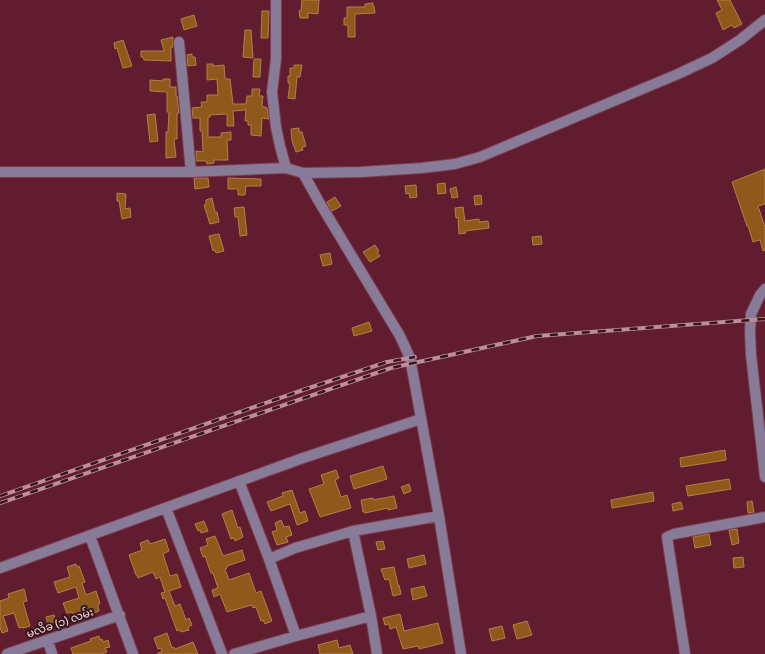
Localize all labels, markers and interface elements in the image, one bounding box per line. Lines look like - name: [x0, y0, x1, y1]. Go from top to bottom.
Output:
- street label: မလိခ (၁) လမ်း: [24, 604, 96, 641]

